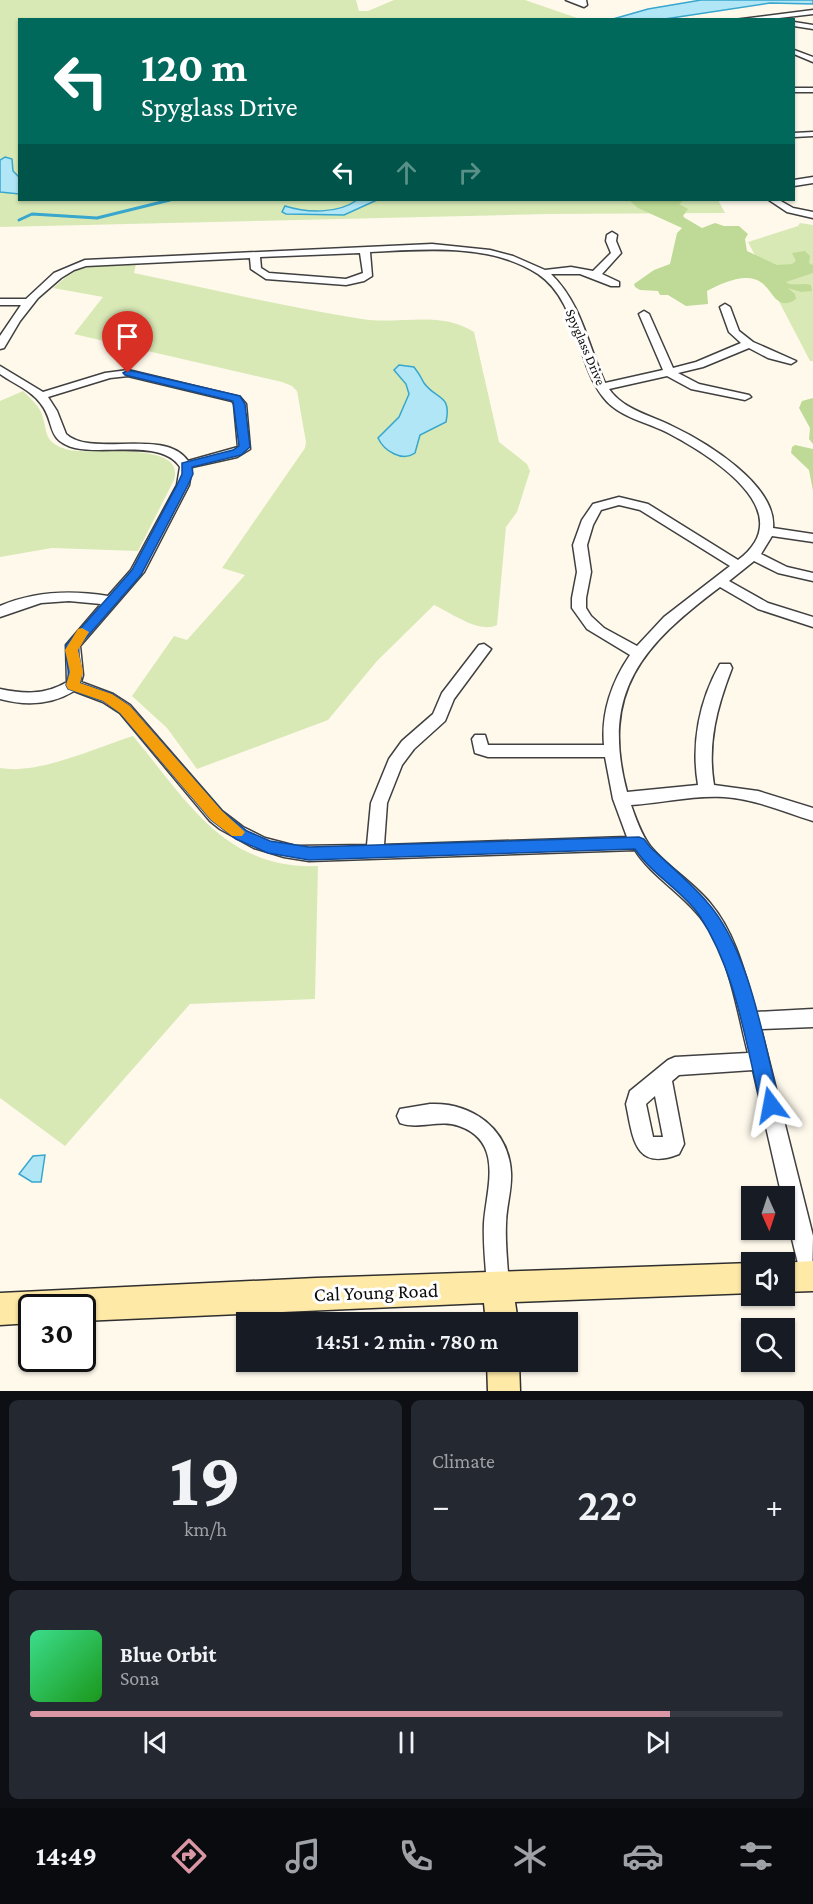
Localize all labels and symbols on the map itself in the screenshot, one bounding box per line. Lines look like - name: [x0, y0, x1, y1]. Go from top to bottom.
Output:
- street label: Spyglass Drive: [563, 306, 609, 388]
- pin: [102, 311, 153, 373]
- position arrow: [739, 1073, 803, 1137]
- north arrow: [741, 1186, 795, 1240]
- street label: Cal Young Road: [313, 1279, 439, 1306]
- speed limit sign: 30: [18, 1294, 96, 1372]

